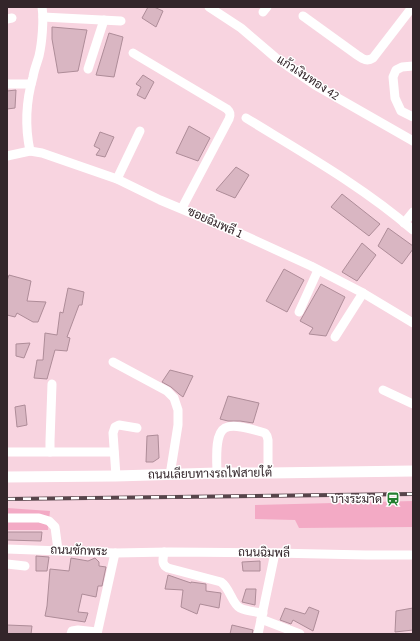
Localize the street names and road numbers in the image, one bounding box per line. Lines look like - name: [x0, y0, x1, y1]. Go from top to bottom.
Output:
- street label: แก้วเงินทอง 42: [273, 51, 343, 105]
- street label: ซอยฉิมพลี 1: [184, 203, 246, 243]
- street label: ถนนเลียบทางรถไฟสายใต้: [148, 464, 273, 484]
- street label: ถนนชักพระ: [50, 542, 108, 560]
- street label: ถนนฉิมพลี: [238, 544, 290, 562]

